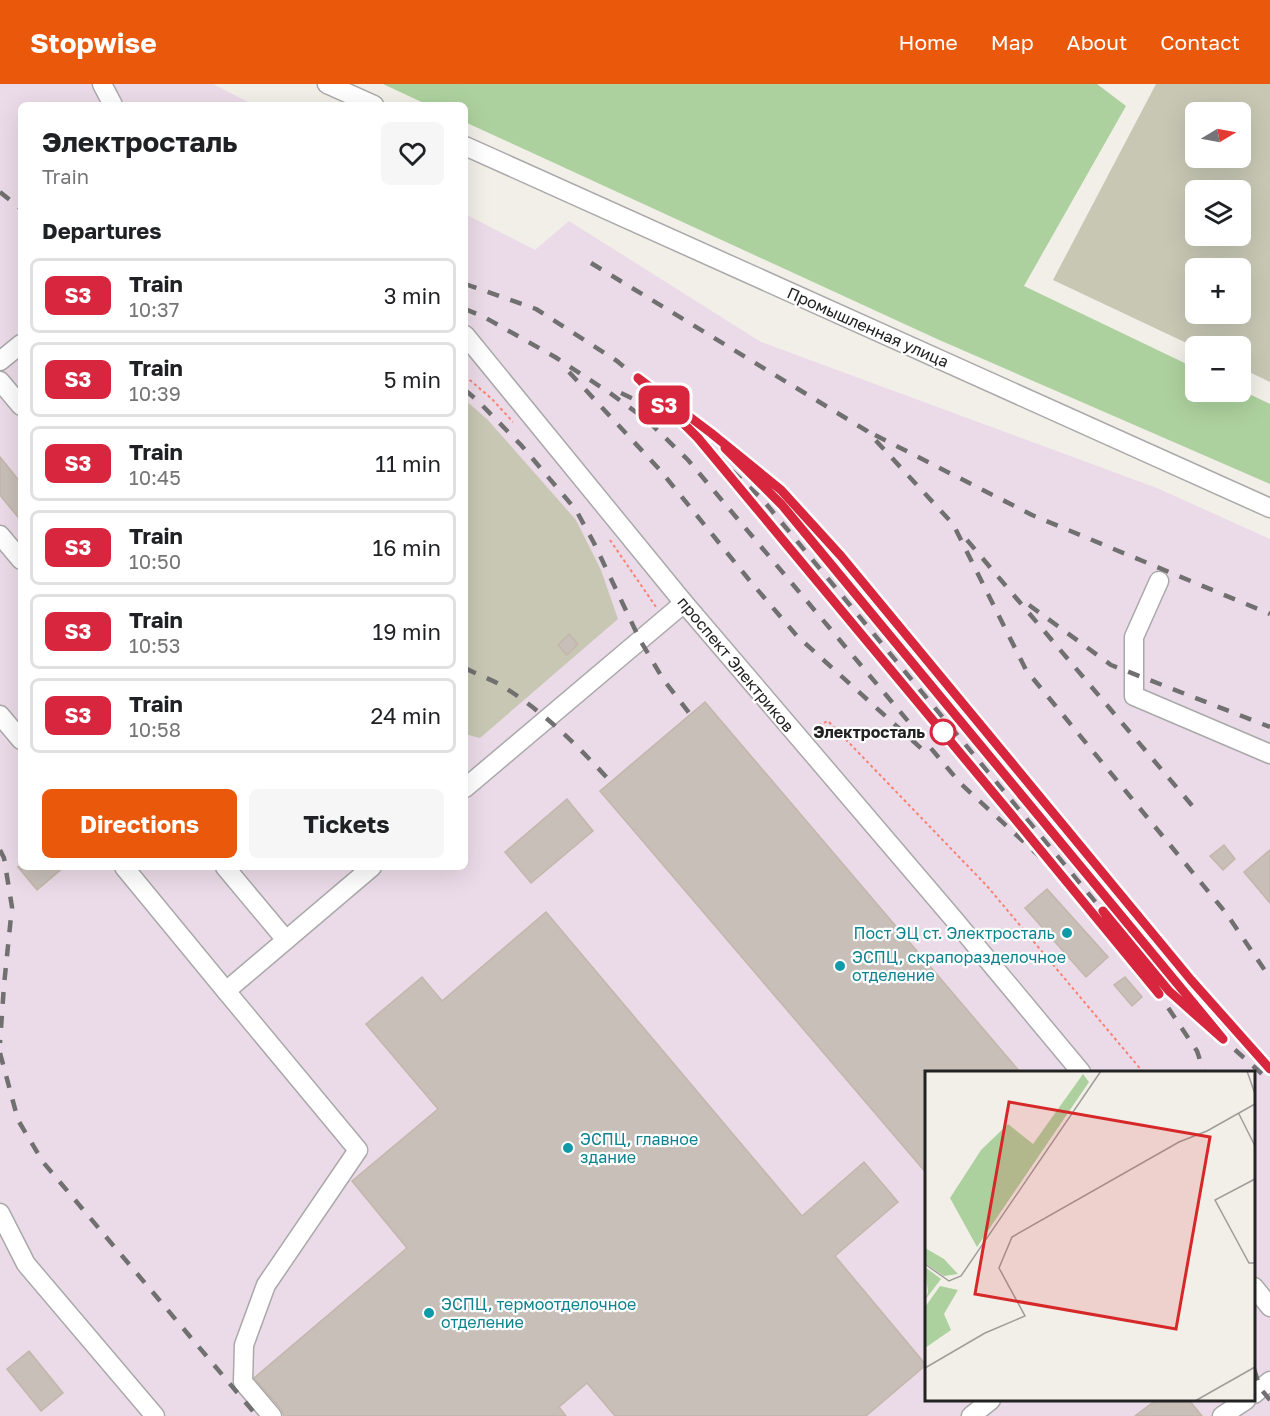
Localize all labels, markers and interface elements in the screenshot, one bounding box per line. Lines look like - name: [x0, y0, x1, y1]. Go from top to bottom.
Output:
- text: Stopwise: [30, 26, 157, 59]
- text: Home: [898, 29, 958, 55]
- text: Map: [991, 29, 1034, 55]
- text: About: [1067, 29, 1127, 55]
- text: Contact: [1160, 29, 1240, 55]
- north arrow: [1185, 102, 1251, 168]
- map controls: [1185, 102, 1251, 402]
- button: heart: [381, 122, 444, 185]
- text: Электросталь: [42, 125, 238, 158]
- text: Train: [42, 164, 89, 188]
- button: layers: [1185, 180, 1251, 246]
- text: Departures: [42, 217, 161, 244]
- button: +: [1185, 258, 1251, 324]
- text: Train: [129, 270, 183, 297]
- text: S3: [65, 282, 91, 308]
- text: 3 min: [384, 282, 441, 309]
- street label: Промышленная улица: [784, 282, 952, 372]
- text: 10:37: [129, 297, 179, 321]
- button: −: [1185, 336, 1251, 402]
- text: Train: [129, 354, 183, 381]
- text: S3: [65, 366, 91, 392]
- text: 5 min: [384, 366, 441, 393]
- text: 10:39: [129, 381, 181, 405]
- line badge: S3: [637, 386, 691, 424]
- text: S3: [651, 392, 677, 418]
- text: Train: [129, 438, 183, 465]
- text: S3: [65, 450, 91, 476]
- text: 11 min: [375, 450, 441, 477]
- text: 10:45: [129, 465, 181, 489]
- text: Train: [129, 522, 183, 549]
- text: S3: [65, 534, 91, 560]
- text: 16 min: [373, 534, 441, 561]
- text: 10:50: [129, 549, 181, 573]
- street label: проспект Электриков: [673, 592, 799, 736]
- text: Train: [129, 606, 183, 633]
- text: S3: [65, 618, 91, 644]
- text: 19 min: [373, 618, 441, 645]
- text: 10:53: [129, 633, 180, 657]
- text: Train: [129, 690, 183, 717]
- text: S3: [65, 702, 91, 728]
- text: 24 min: [370, 702, 441, 729]
- text: 10:58: [129, 717, 181, 741]
- marker: Электросталь: [930, 719, 956, 745]
- place label: Электросталь: [813, 722, 925, 742]
- button: Directions: [42, 789, 237, 858]
- button: Tickets: [249, 789, 444, 858]
- place label: Пост ЭЦ ст. Электросталь: [853, 923, 1055, 943]
- marker: Пост ЭЦ ст. Электросталь: [1060, 926, 1074, 940]
- place label: ЭСПЦ, скрапоразделочное отделение: [852, 947, 1066, 985]
- marker: ЭСПЦ, скрапоразделочное отделение: [833, 959, 847, 973]
- inset map: [925, 1071, 1255, 1401]
- place label: ЭСПЦ, главное здание: [580, 1129, 698, 1167]
- marker: ЭСПЦ, главное здание: [561, 1141, 575, 1155]
- place label: ЭСПЦ, термоотделочное отделение: [441, 1294, 636, 1332]
- marker: ЭСПЦ, термоотделочное отделение: [422, 1306, 436, 1320]

